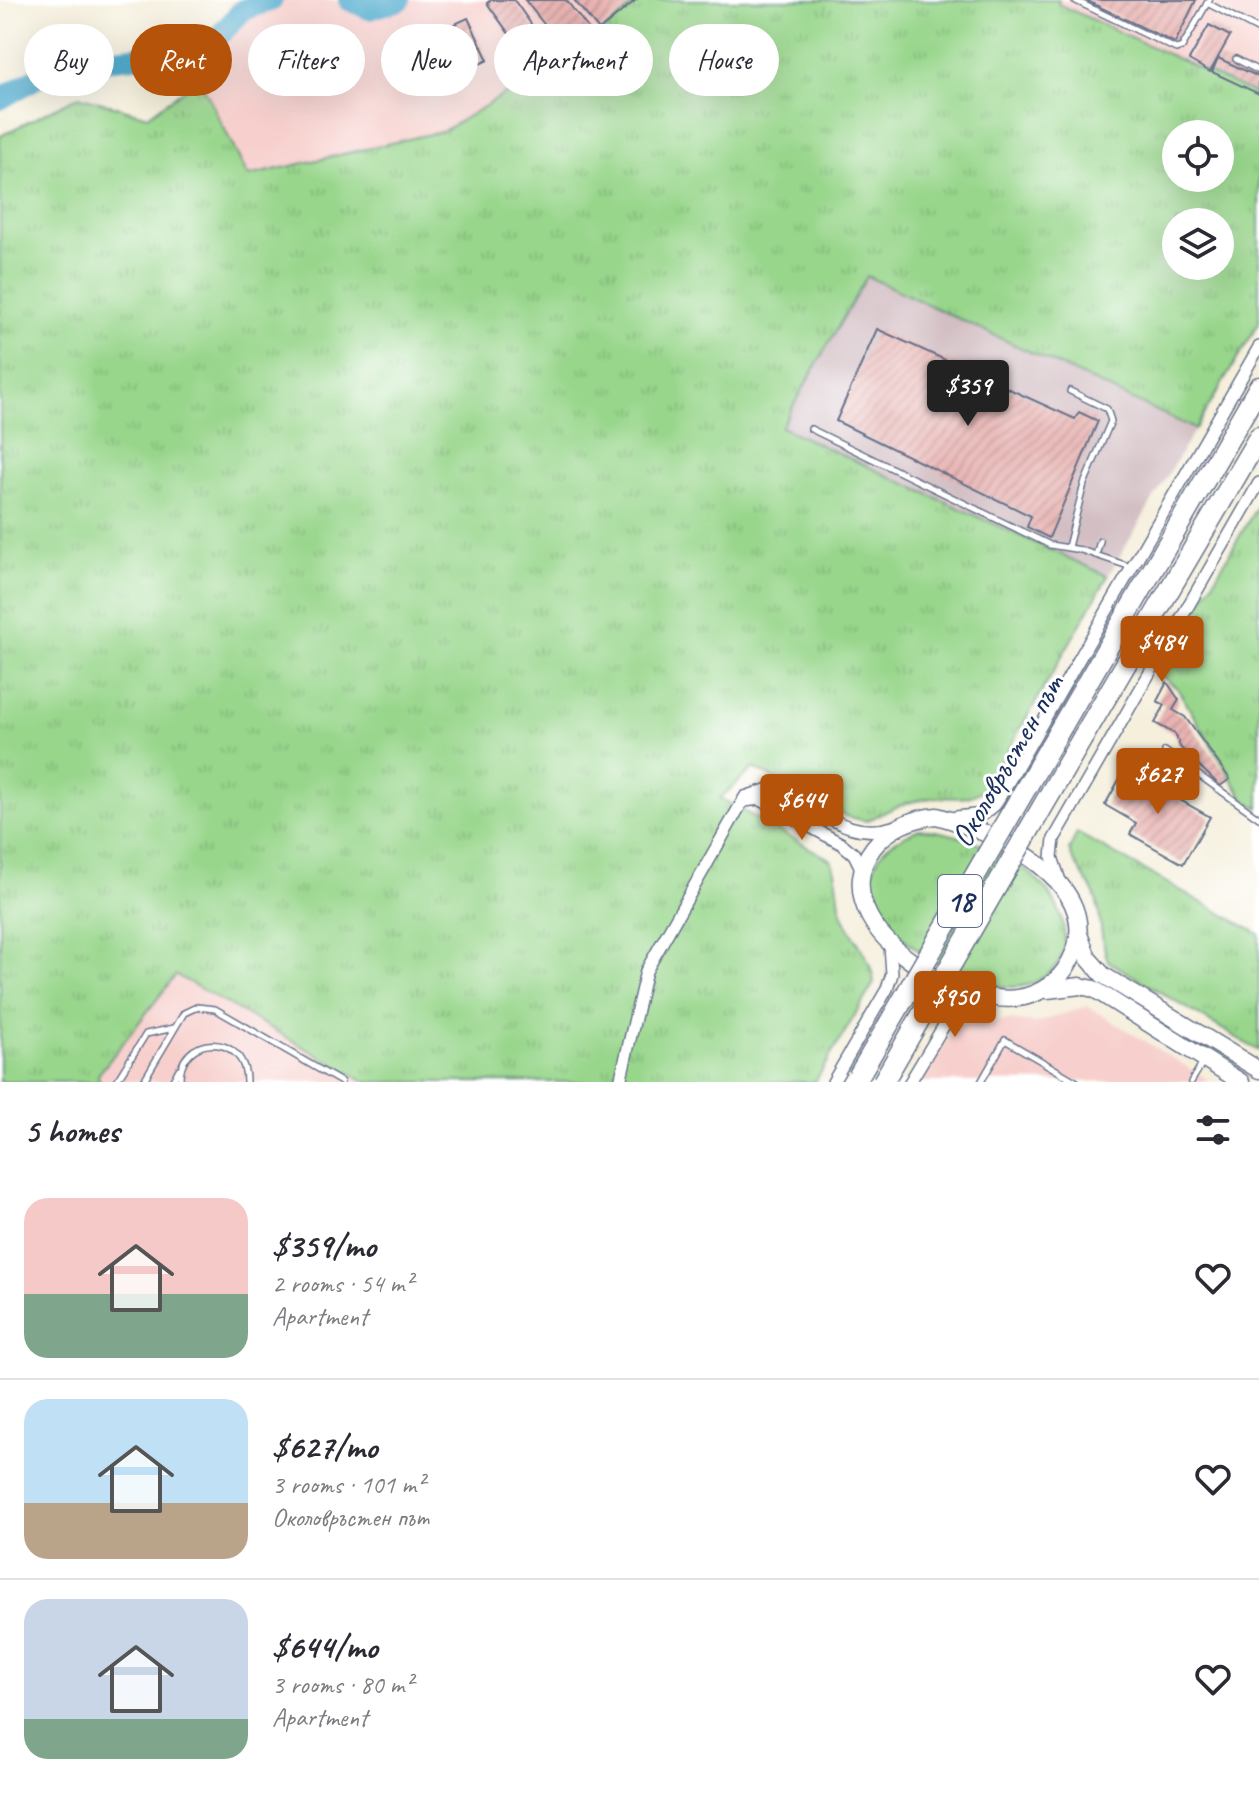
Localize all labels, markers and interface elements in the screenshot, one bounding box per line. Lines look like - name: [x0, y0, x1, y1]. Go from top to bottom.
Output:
- chip: Buy: [24, 24, 114, 96]
- chip: Rent: [130, 24, 232, 96]
- chip: Filters: [248, 24, 365, 96]
- chip: New: [381, 24, 478, 96]
- chip: Apartment: [494, 24, 653, 96]
- chip: House: [669, 24, 779, 96]
- map controls: [1162, 120, 1234, 280]
- button: locate: [1162, 120, 1234, 192]
- button: layers: [1162, 208, 1234, 280]
- pin: $359: [921, 360, 1015, 428]
- text: $359: [945, 369, 991, 402]
- pin: $484: [1115, 616, 1209, 684]
- text: $484: [1139, 625, 1185, 658]
- street label: Околовръстен път: [941, 665, 1074, 855]
- pin: $627: [1111, 748, 1205, 816]
- text: $627: [1134, 757, 1182, 790]
- pin: $644: [755, 774, 849, 842]
- text: $644: [778, 783, 826, 816]
- road number: 18: [938, 875, 982, 927]
- pin: $950: [908, 971, 1002, 1039]
- text: $950: [932, 980, 978, 1013]
- icon: filters: [1191, 1108, 1235, 1152]
- text: 5 homes: [24, 1109, 119, 1152]
- text: $359/mo: [272, 1224, 376, 1267]
- icon: home: [88, 1230, 184, 1326]
- icon: heart: [1191, 1256, 1235, 1300]
- text: 2 rooms · 54 m²: [272, 1267, 413, 1300]
- text: Apartment: [272, 1300, 368, 1333]
- text: $627/mo: [272, 1425, 377, 1468]
- icon: home: [88, 1431, 184, 1527]
- icon: heart: [1191, 1457, 1235, 1501]
- text: 3 rooms · 101 m²: [272, 1468, 424, 1501]
- text: Околовръстен път: [272, 1501, 428, 1534]
- text: $644/mo: [272, 1625, 377, 1668]
- icon: home: [88, 1631, 184, 1727]
- icon: heart: [1191, 1657, 1235, 1701]
- text: 3 rooms · 80 m²: [272, 1668, 413, 1701]
- text: Apartment: [272, 1701, 368, 1734]

